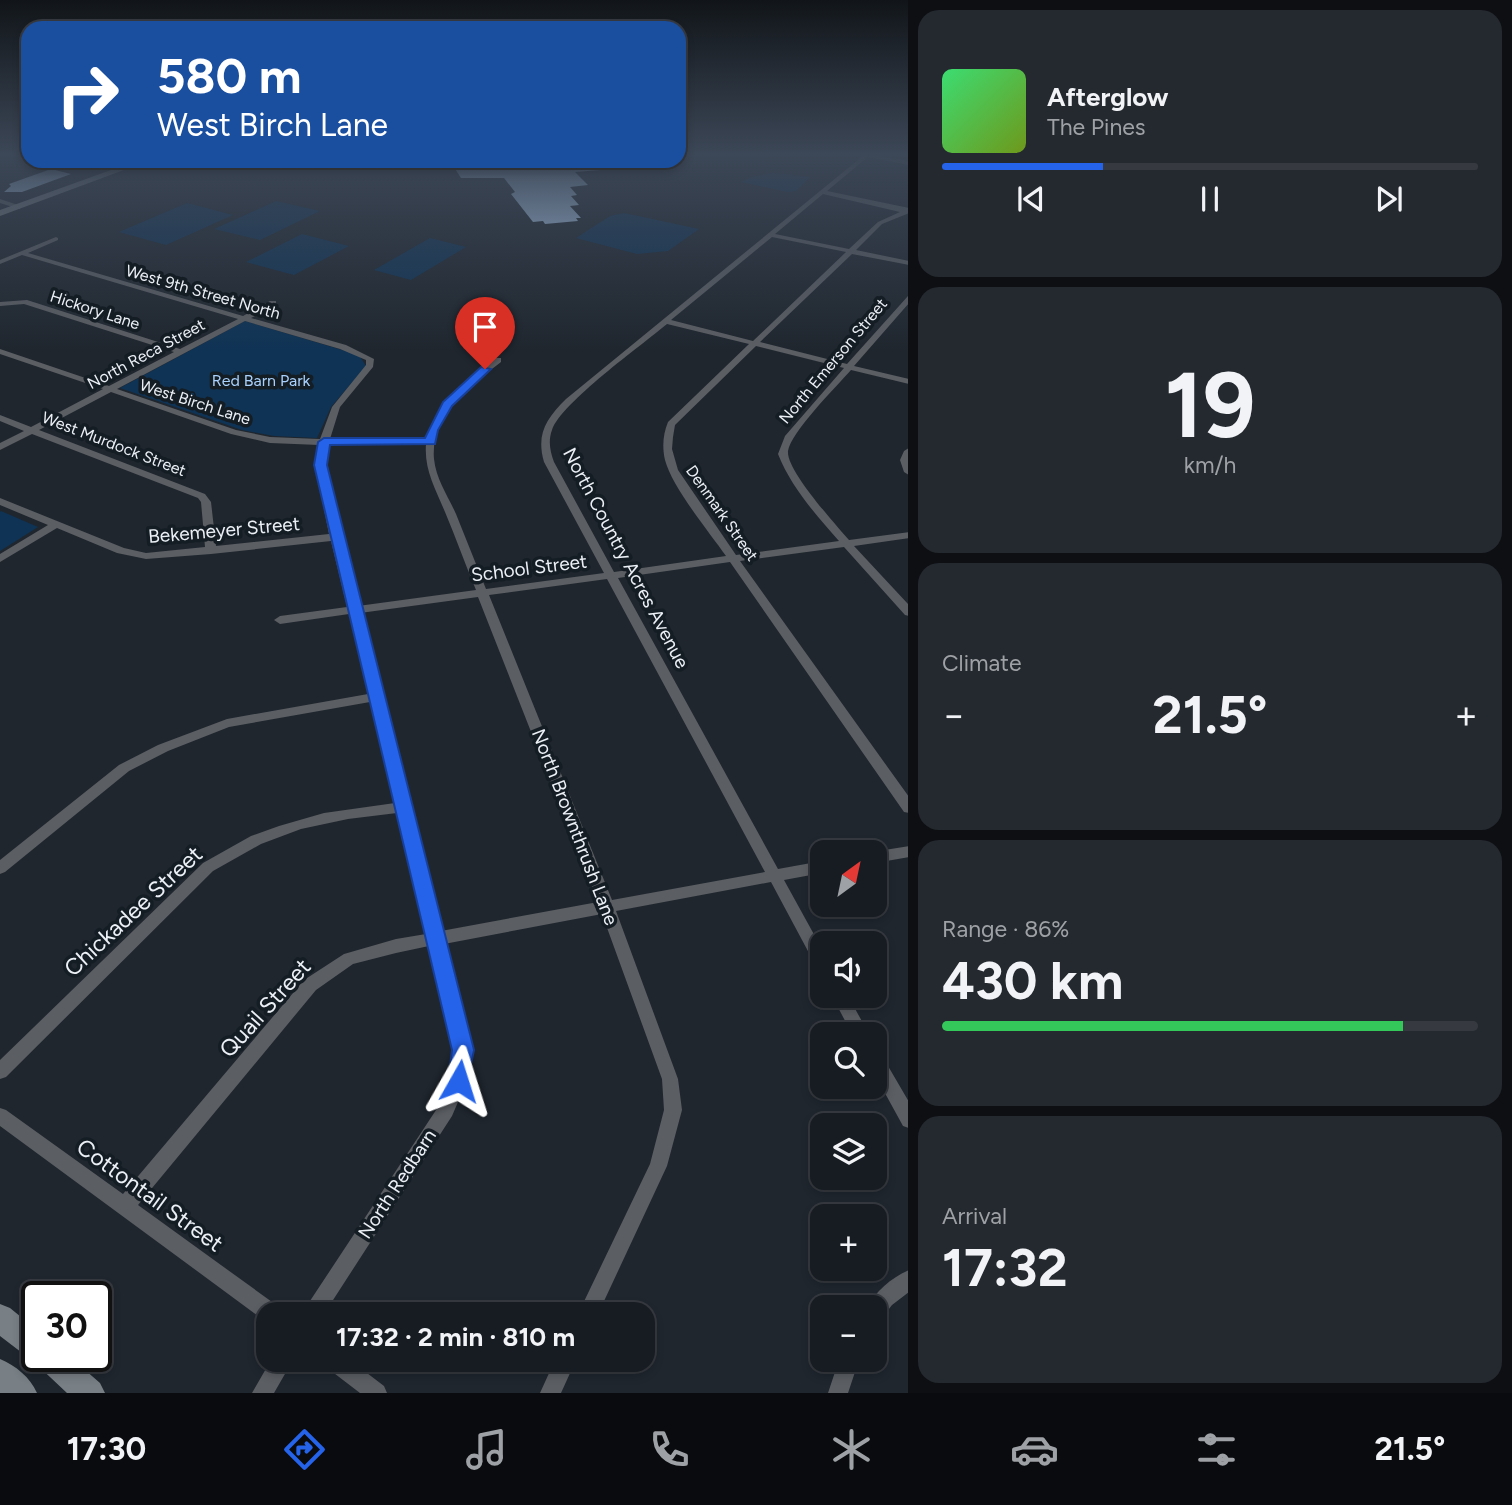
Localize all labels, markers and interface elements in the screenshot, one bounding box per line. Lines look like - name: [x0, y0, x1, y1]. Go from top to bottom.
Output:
- text: 580 m: [157, 46, 302, 105]
- icon: right: [42, 49, 133, 140]
- text: Afterglow: [1047, 81, 1169, 113]
- text: West Birch Lane: [157, 106, 388, 144]
- text: The Pines: [1047, 113, 1146, 141]
- icon: previous: [1012, 180, 1050, 218]
- icon: pause: [1191, 180, 1229, 218]
- icon: next: [1370, 180, 1408, 218]
- street label: West 9th Street North: [124, 261, 282, 323]
- street label: Hickory Lane: [48, 287, 142, 334]
- street label: North Emerson Street: [775, 295, 891, 427]
- pin: [455, 297, 515, 369]
- icon: arrive: [466, 308, 504, 346]
- street label: North Reca Street: [84, 315, 208, 393]
- text: 19: [1164, 351, 1256, 460]
- park label: Red Barn Park: [212, 371, 311, 390]
- street label: West Birch Lane: [137, 375, 253, 429]
- street label: West Murdock Street: [39, 408, 189, 480]
- street label: North Country Acres Avenue: [558, 444, 694, 672]
- text: km/h: [1184, 451, 1236, 479]
- street label: Denmark Street: [682, 462, 762, 564]
- street label: Bekemeyer Street: [147, 512, 301, 548]
- street label: School Street: [470, 549, 588, 587]
- text: Climate: [942, 649, 1021, 677]
- text: 21.5°: [1153, 684, 1267, 746]
- text: −: [942, 692, 966, 738]
- text: +: [1454, 692, 1478, 738]
- street label: North Brownthrush Lane: [527, 726, 623, 928]
- street label: Chickadee Street: [58, 840, 208, 982]
- north arrow: [810, 840, 887, 917]
- map controls: [810, 840, 887, 1372]
- text: Range · 86%: [942, 915, 1069, 943]
- button: sound: [810, 931, 887, 1008]
- text: 430 km: [942, 950, 1123, 1012]
- street label: Quail Street: [213, 953, 317, 1063]
- button: search: [810, 1022, 887, 1099]
- position arrow: [422, 1044, 496, 1118]
- button: layers: [810, 1113, 887, 1190]
- street label: North Redbarn: [353, 1125, 441, 1243]
- street label: Cottontail Street: [71, 1132, 229, 1258]
- text: Arrival: [942, 1202, 1007, 1230]
- button: +: [810, 1204, 887, 1281]
- text: 17:32: [942, 1237, 1068, 1299]
- speed limit sign: 30: [21, 1281, 112, 1372]
- button: −: [810, 1295, 887, 1372]
- text: 17:32 · 2 min · 810 m: [336, 1321, 575, 1353]
- icon: directions: [280, 1425, 329, 1474]
- icon: music: [462, 1425, 511, 1474]
- icon: phone: [645, 1425, 694, 1474]
- icon: climate: [827, 1425, 876, 1474]
- icon: car: [1010, 1425, 1059, 1474]
- icon: filters: [1192, 1425, 1241, 1474]
- text: 17:30: [67, 1430, 146, 1468]
- text: 21.5°: [1375, 1430, 1445, 1468]

